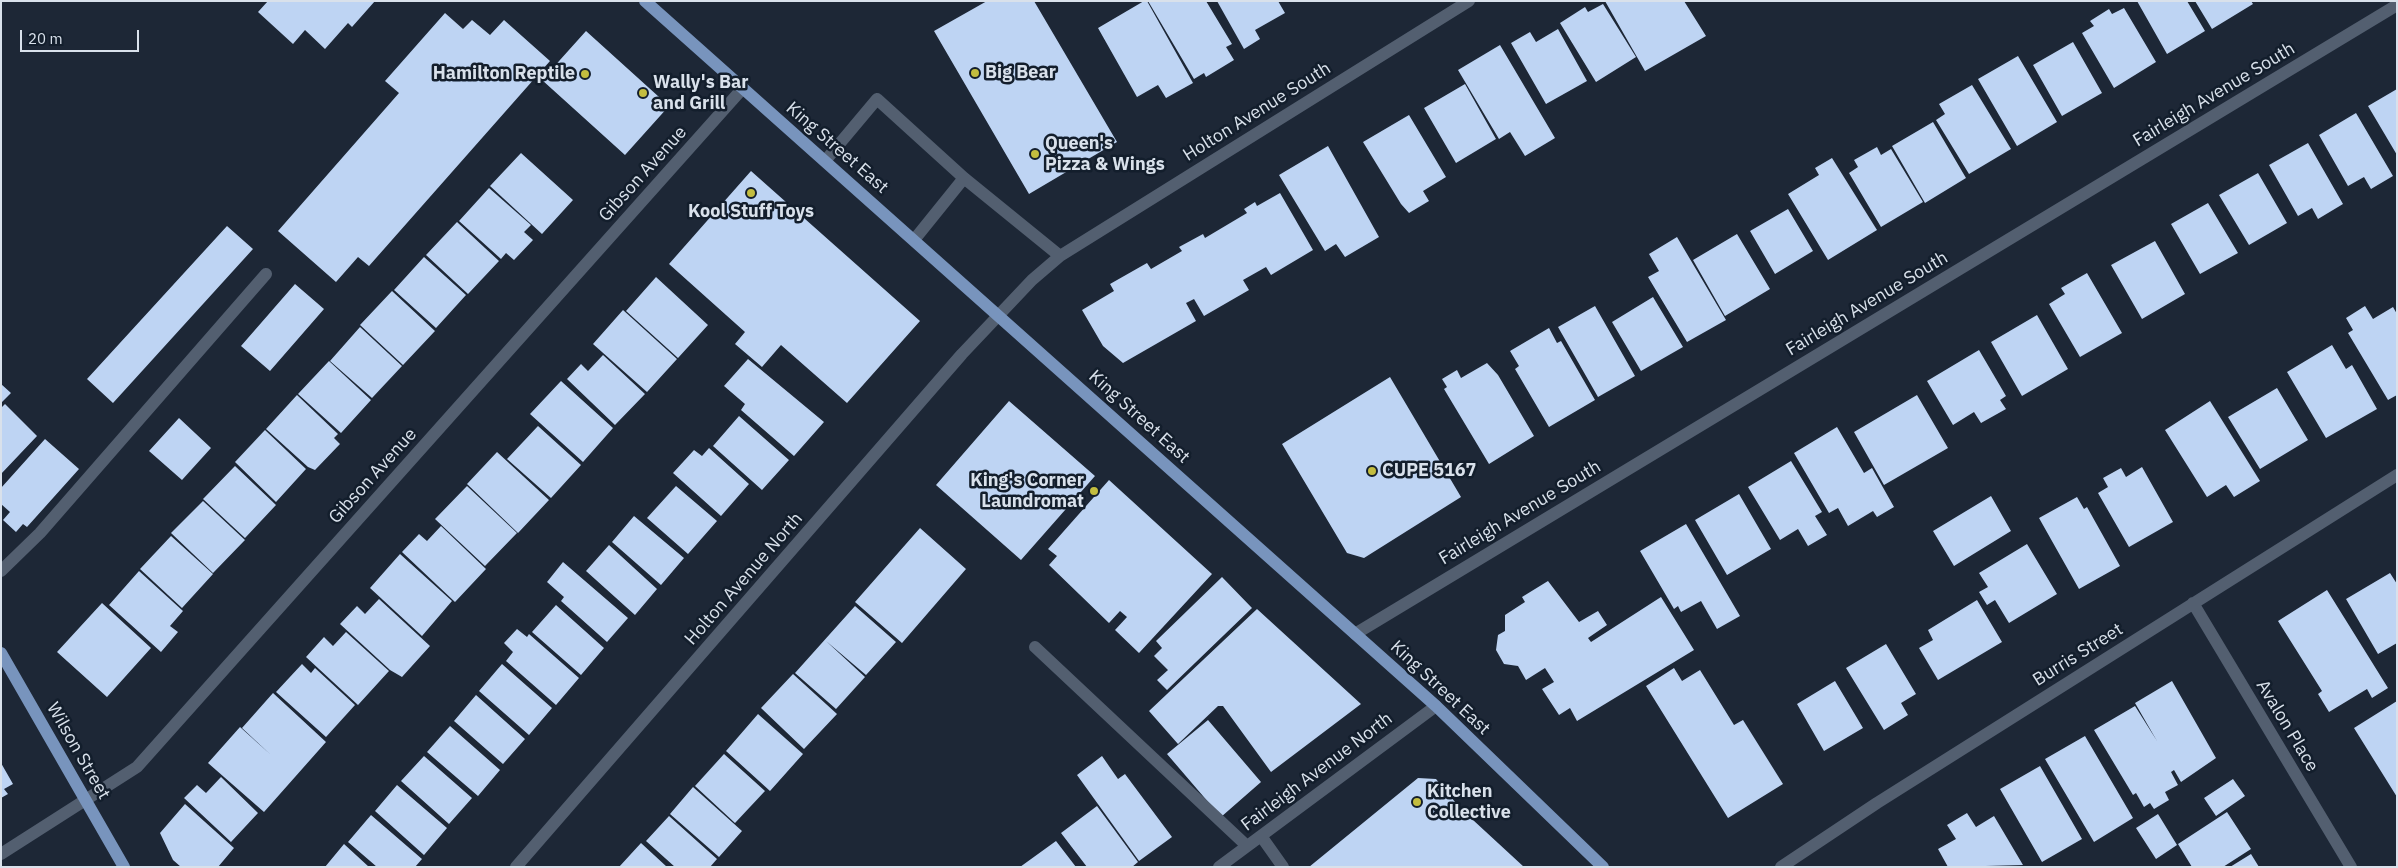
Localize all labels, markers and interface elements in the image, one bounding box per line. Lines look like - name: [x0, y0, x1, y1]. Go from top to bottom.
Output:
- scale bar: [22, 20, 141, 52]
- text: 20 m: [28, 29, 63, 48]
- street label: Fairleigh Avenue South: [2129, 38, 2299, 152]
- street label: Holton Avenue South: [1179, 58, 1335, 166]
- place label: Big Bear: [985, 62, 1056, 84]
- place label: Hamilton Reptile: [433, 63, 575, 85]
- marker: Big Bear: [969, 67, 981, 79]
- marker: Hamilton Reptile: [579, 68, 591, 80]
- place label: Wally's Bar and Grill: [653, 72, 749, 115]
- marker: Wally's Bar and Grill: [637, 87, 649, 99]
- street label: King Street East: [781, 98, 893, 198]
- street label: Gibson Avenue: [595, 122, 691, 226]
- place label: Queen's Pizza & Wings: [1045, 133, 1165, 176]
- marker: Queen's Pizza & Wings: [1029, 148, 1041, 160]
- marker: Kool Stuff Toys: [745, 187, 757, 199]
- place label: Kool Stuff Toys: [688, 201, 814, 223]
- street label: Fairleigh Avenue South: [1782, 247, 1952, 361]
- street label: King Street East: [1084, 366, 1194, 468]
- street label: Gibson Avenue: [325, 424, 421, 528]
- street label: Fairleigh Avenue South: [1435, 456, 1605, 570]
- place label: CUPE 5167: [1382, 460, 1476, 482]
- marker: CUPE 5167: [1366, 465, 1378, 477]
- place label: King's Corner Laundromat: [970, 470, 1084, 512]
- marker: King's Corner Laundromat: [1088, 485, 1100, 497]
- street label: Holton Avenue North: [680, 508, 808, 650]
- street label: Burris Street: [2029, 619, 2127, 691]
- street label: King Street East: [1386, 636, 1494, 740]
- street label: Avalon Place: [2251, 676, 2323, 776]
- street label: Wilson Street: [42, 699, 114, 803]
- street label: Fairleigh Avenue North: [1237, 708, 1397, 836]
- place label: Kitchen Collective: [1427, 781, 1511, 824]
- marker: Kitchen Collective: [1411, 796, 1423, 808]

